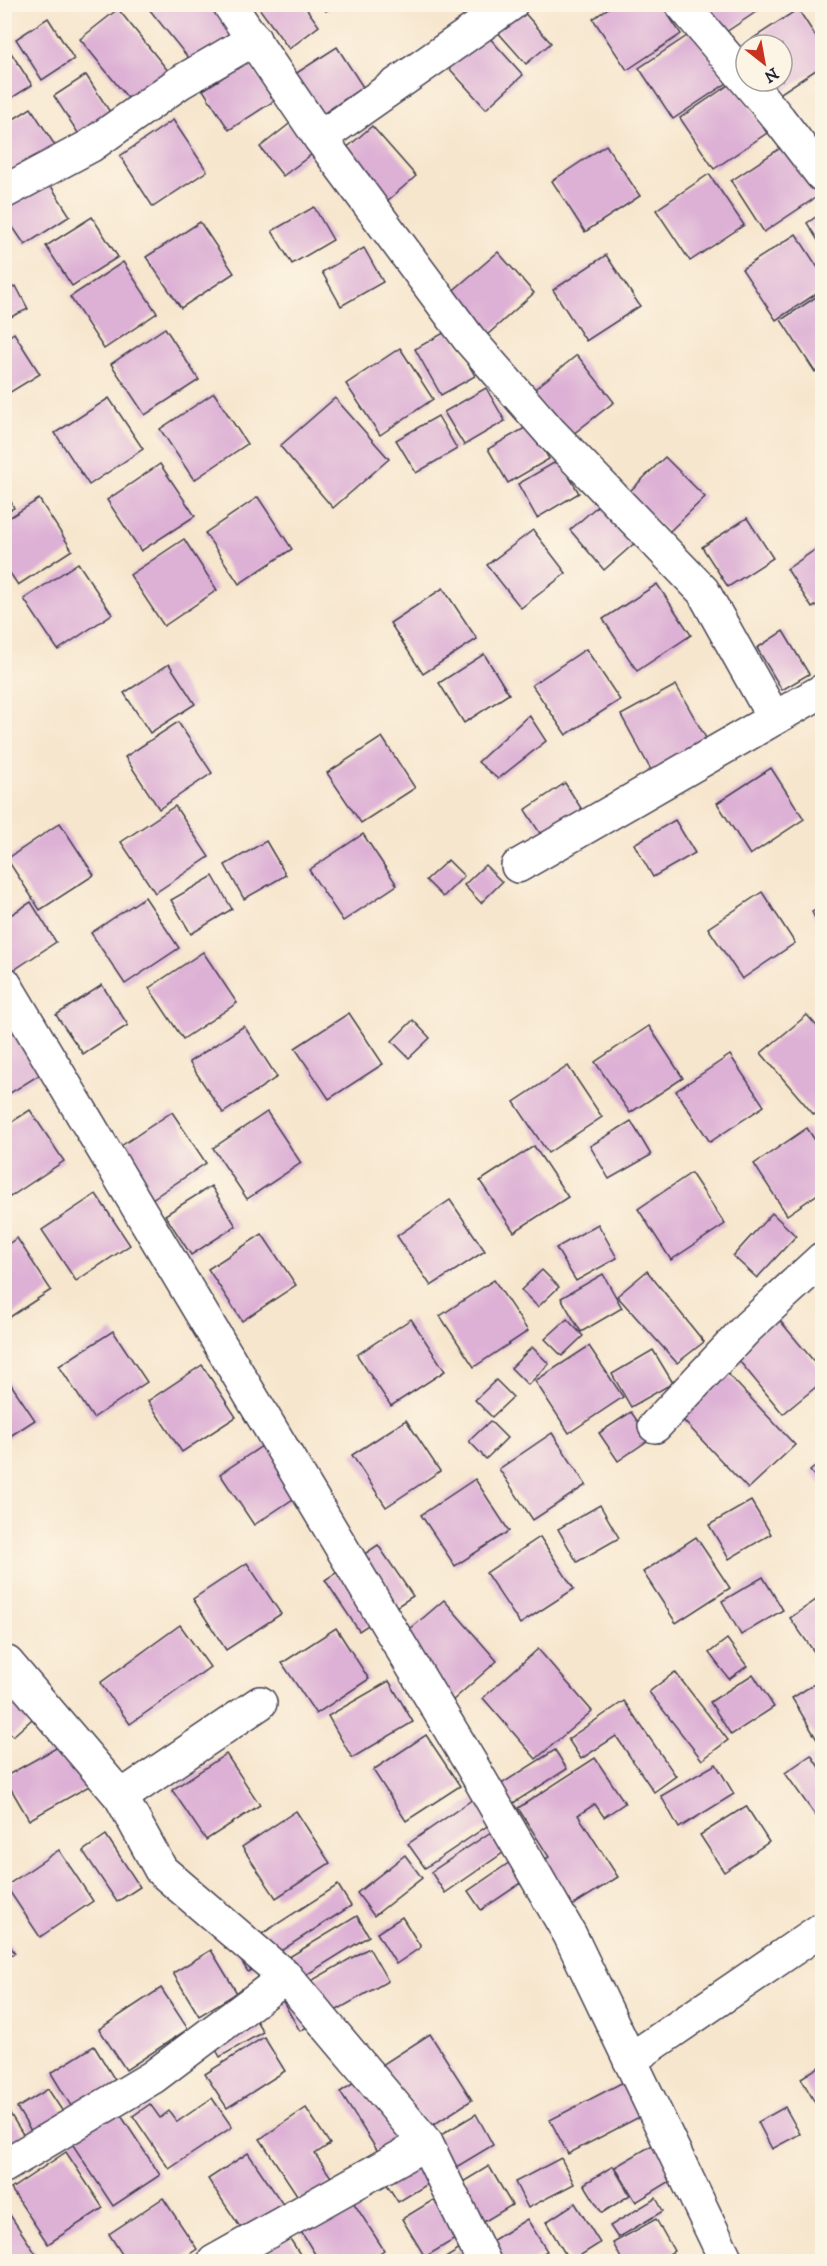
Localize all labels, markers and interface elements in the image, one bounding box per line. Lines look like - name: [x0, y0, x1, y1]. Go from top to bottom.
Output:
- north arrow: [734, 33, 794, 93]
- text: N: [760, 63, 782, 87]

